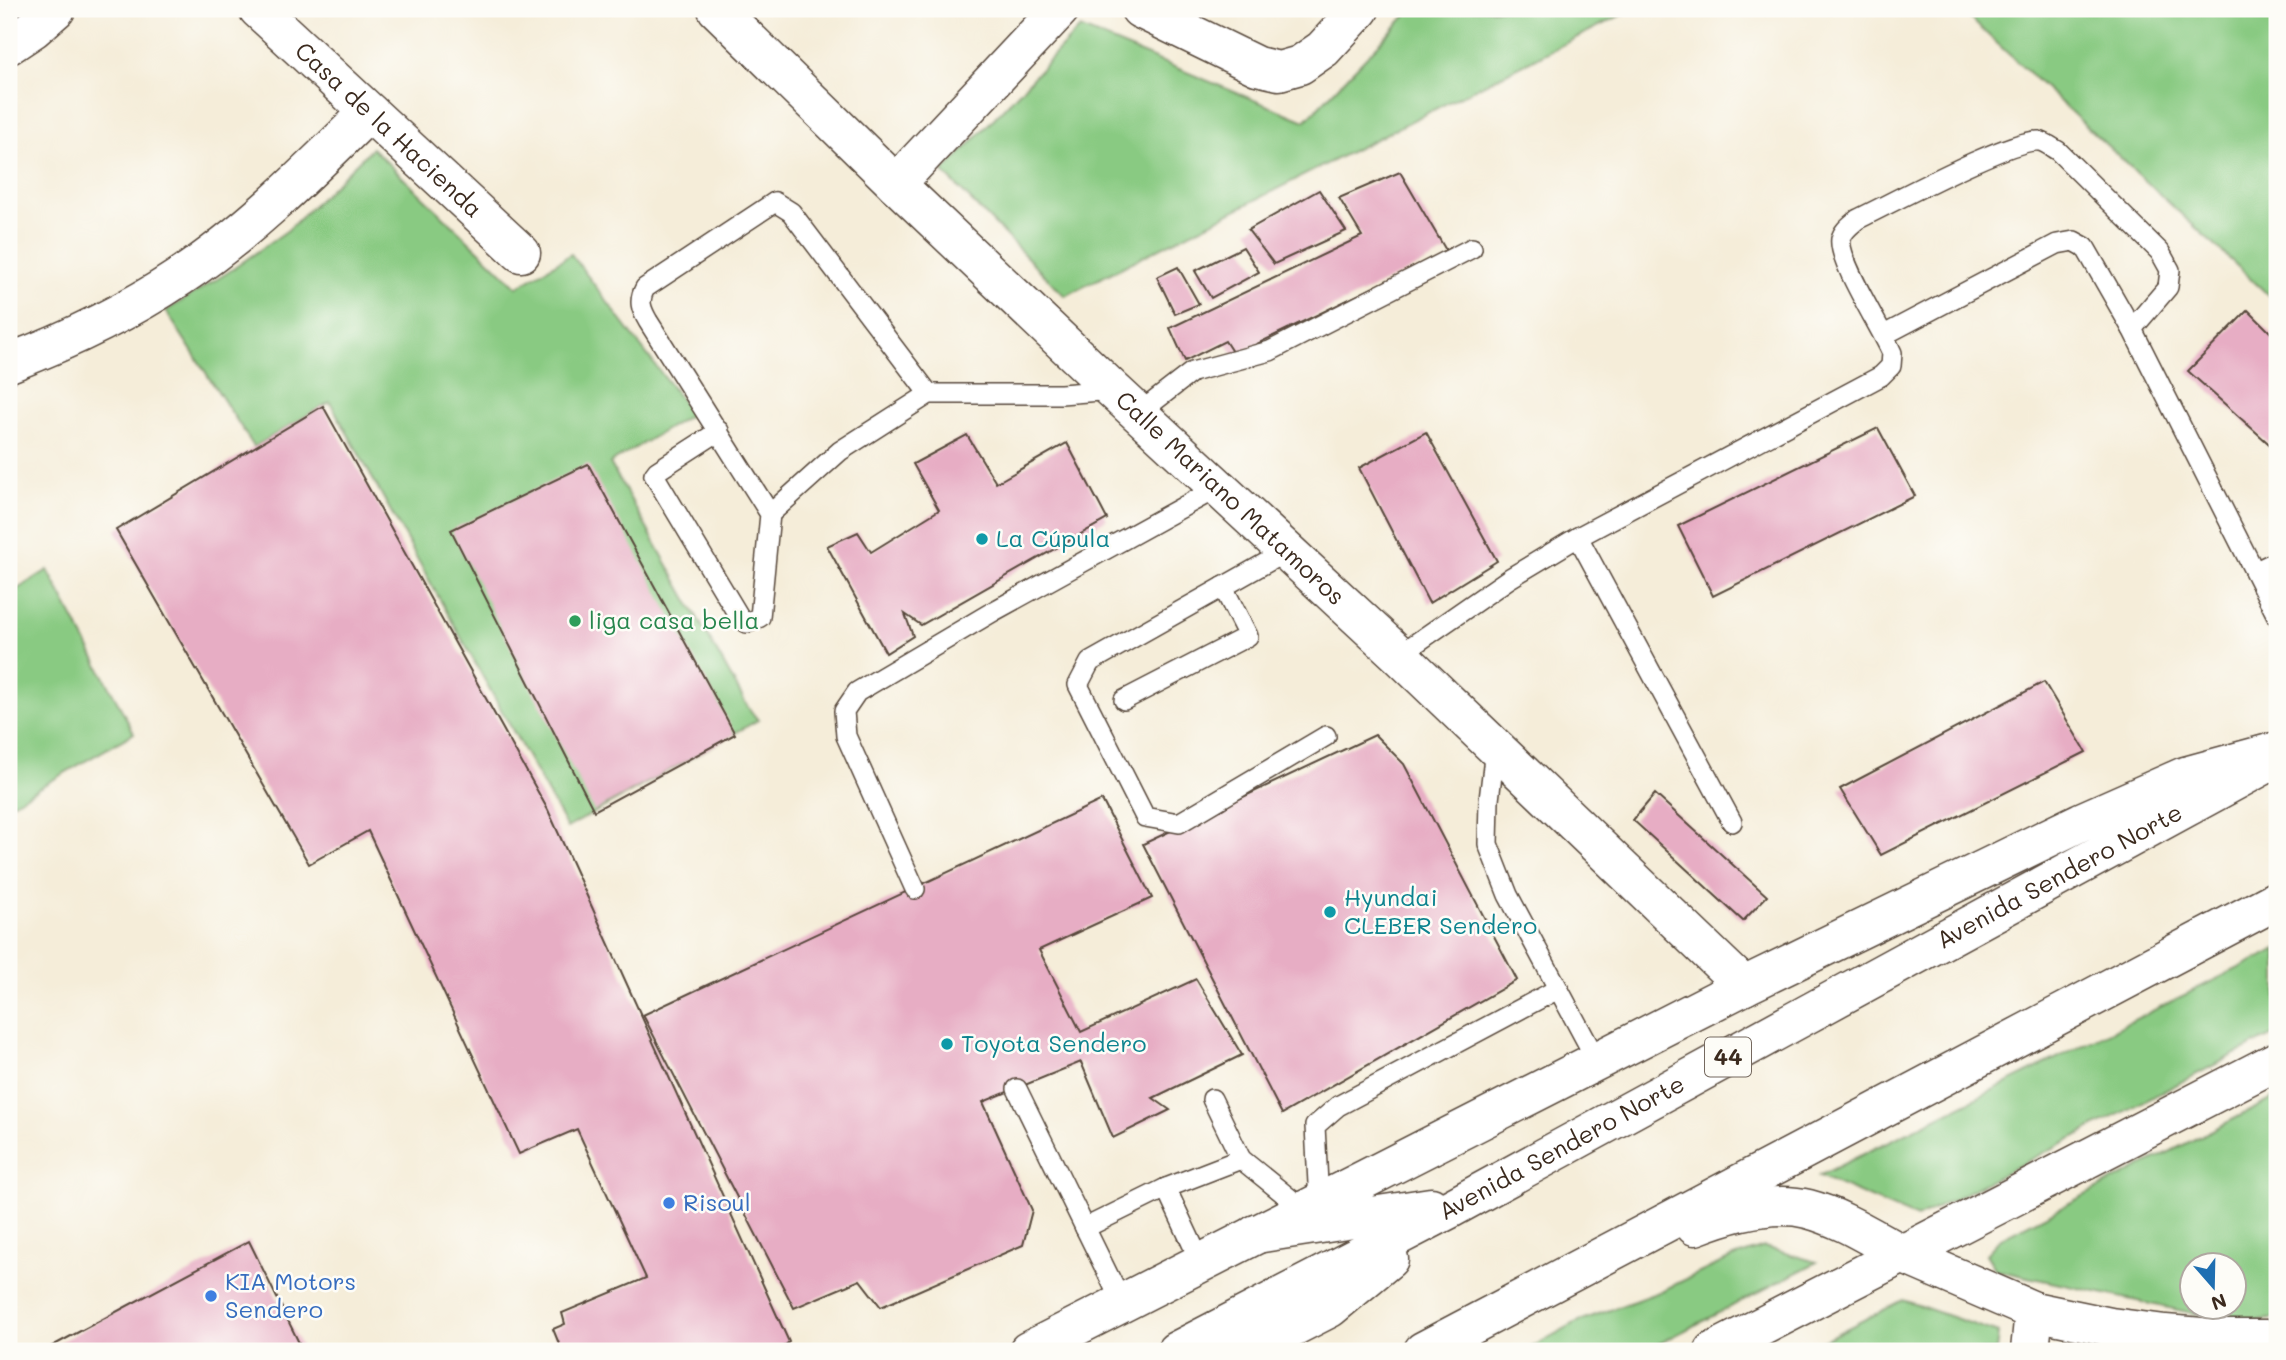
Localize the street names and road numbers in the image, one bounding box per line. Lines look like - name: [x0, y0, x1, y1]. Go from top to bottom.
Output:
- street label: Casa de la Hacienda: [289, 34, 490, 224]
- street label: Calle Mariano Matamoros: [1110, 384, 1352, 611]
- street label: Avenida Sendero Norte: [1931, 796, 2187, 955]
- road number: 44: [1705, 1038, 1751, 1076]
- street label: Avenida Sendero Norte: [1433, 1067, 1689, 1226]

